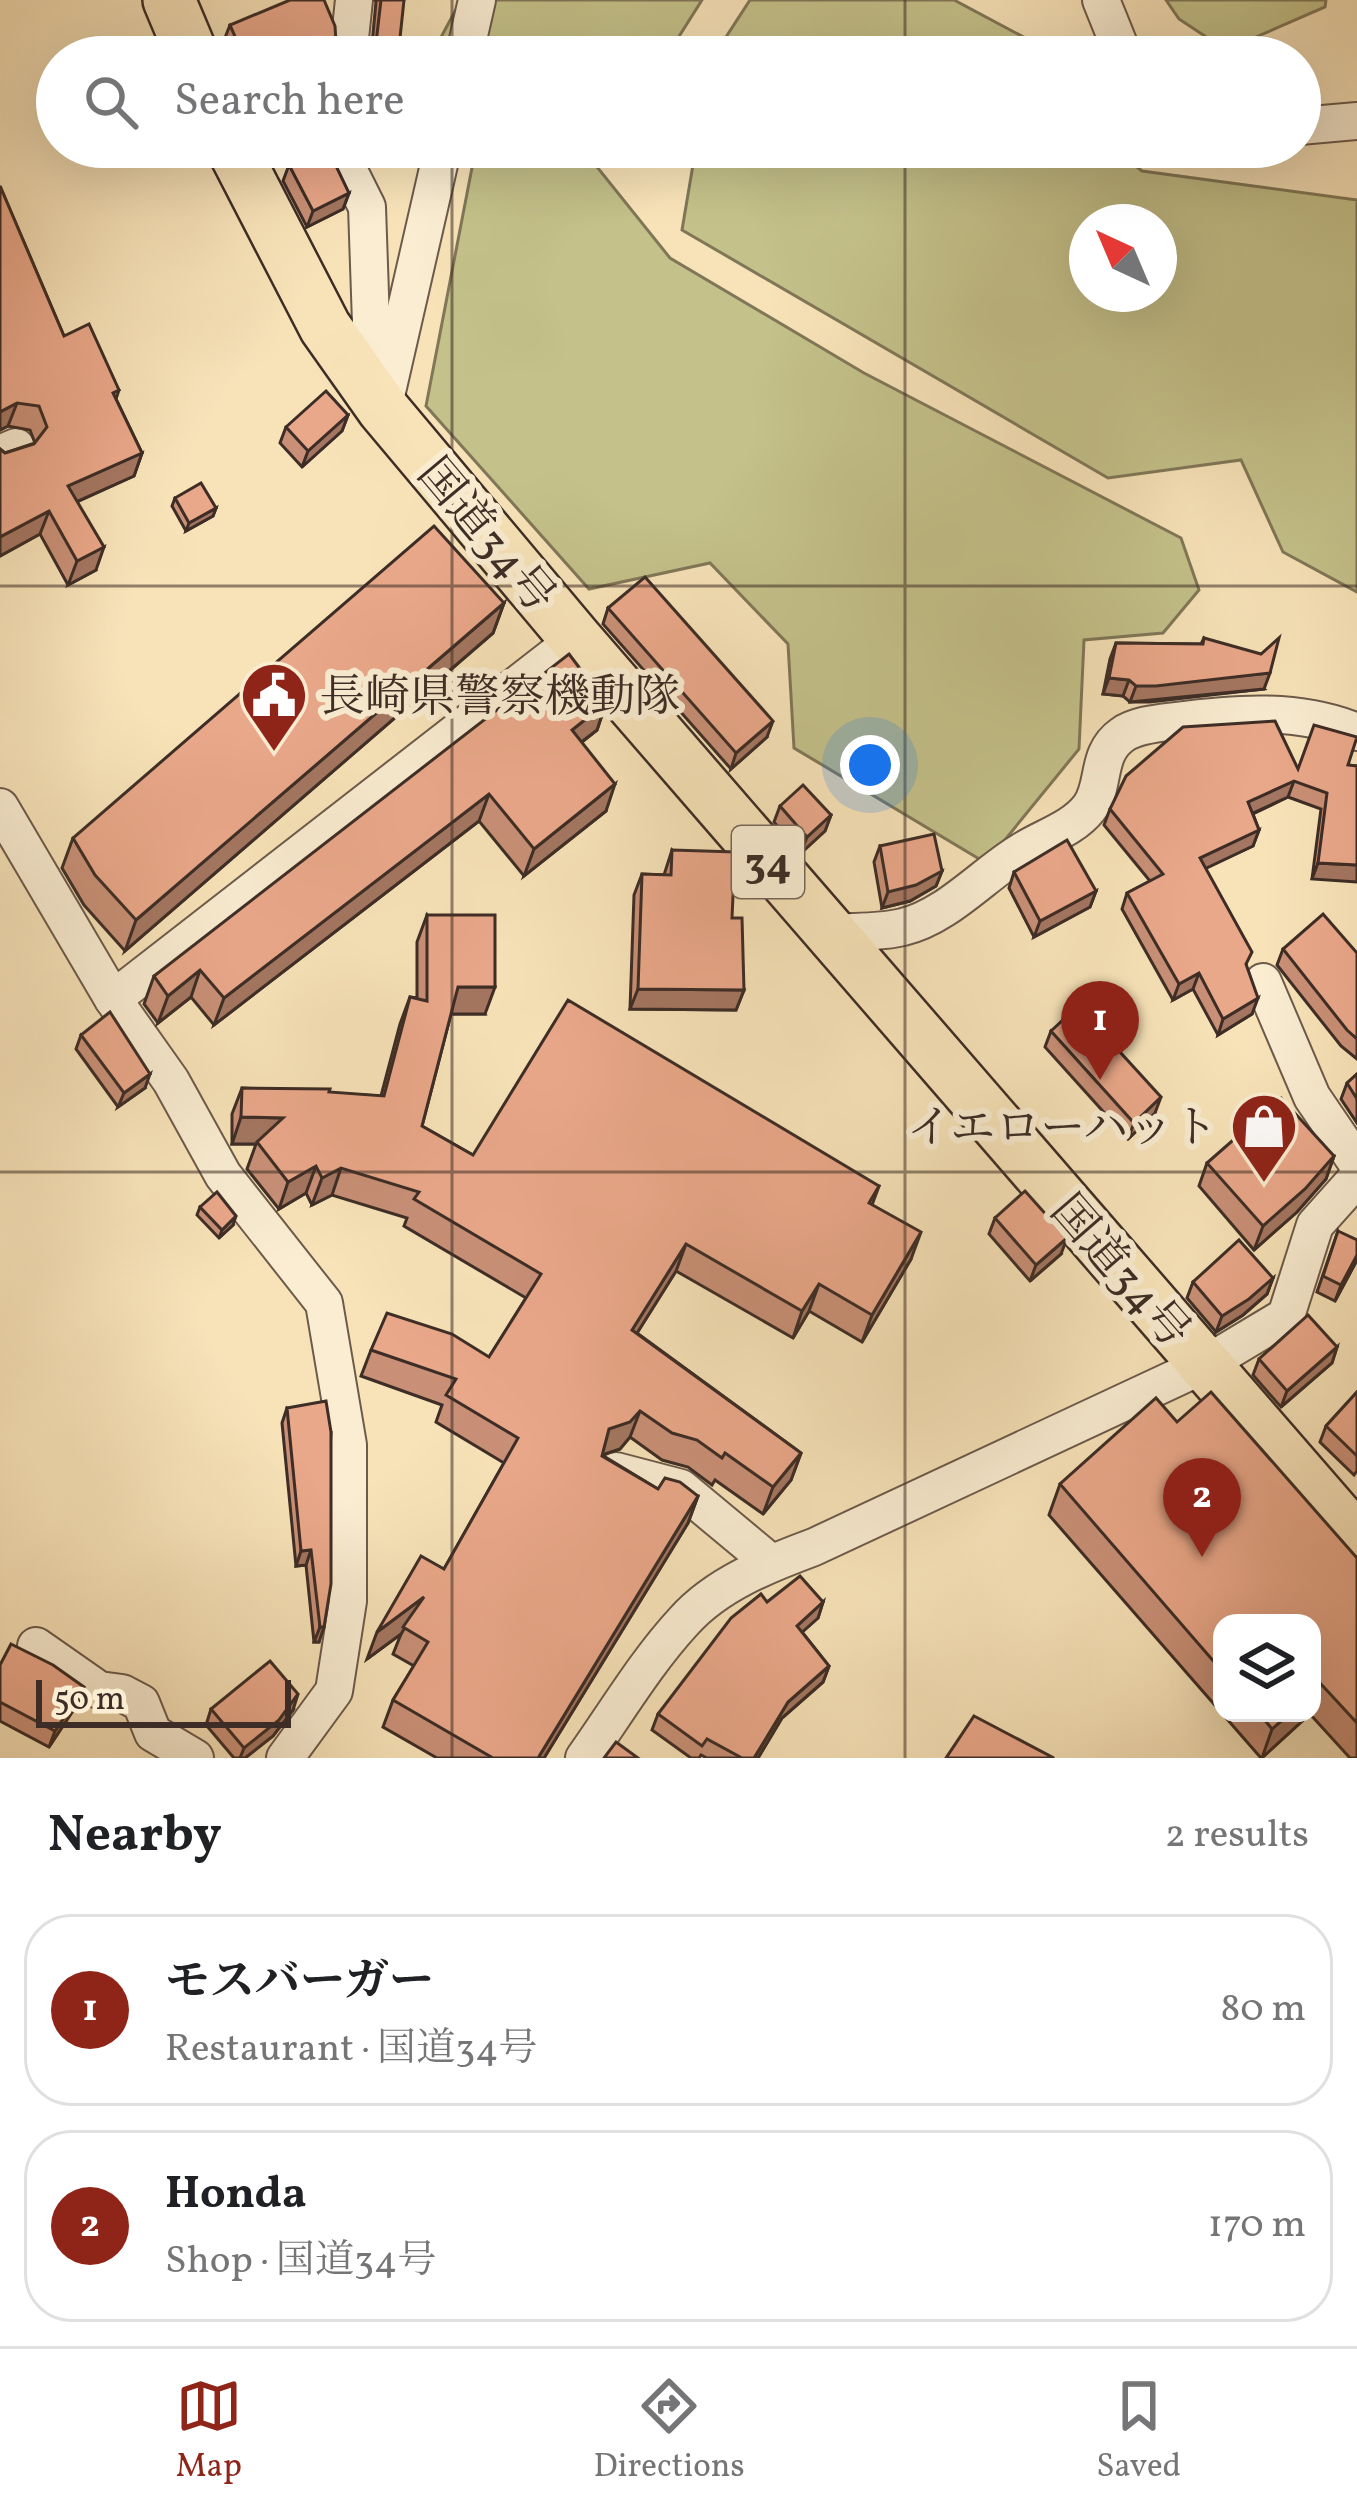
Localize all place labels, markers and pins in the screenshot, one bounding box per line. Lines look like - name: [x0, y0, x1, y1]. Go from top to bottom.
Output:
- public building icon: 長崎県警察機動隊: [239, 660, 309, 754]
- place label: 長崎県警察機動隊: [320, 668, 680, 731]
- pin: 1: [1061, 981, 1139, 1080]
- shop icon: イエローハット: [1229, 1091, 1299, 1185]
- place label: イエローハット: [907, 1099, 1218, 1162]
- pin: 2: [1163, 1458, 1241, 1557]

